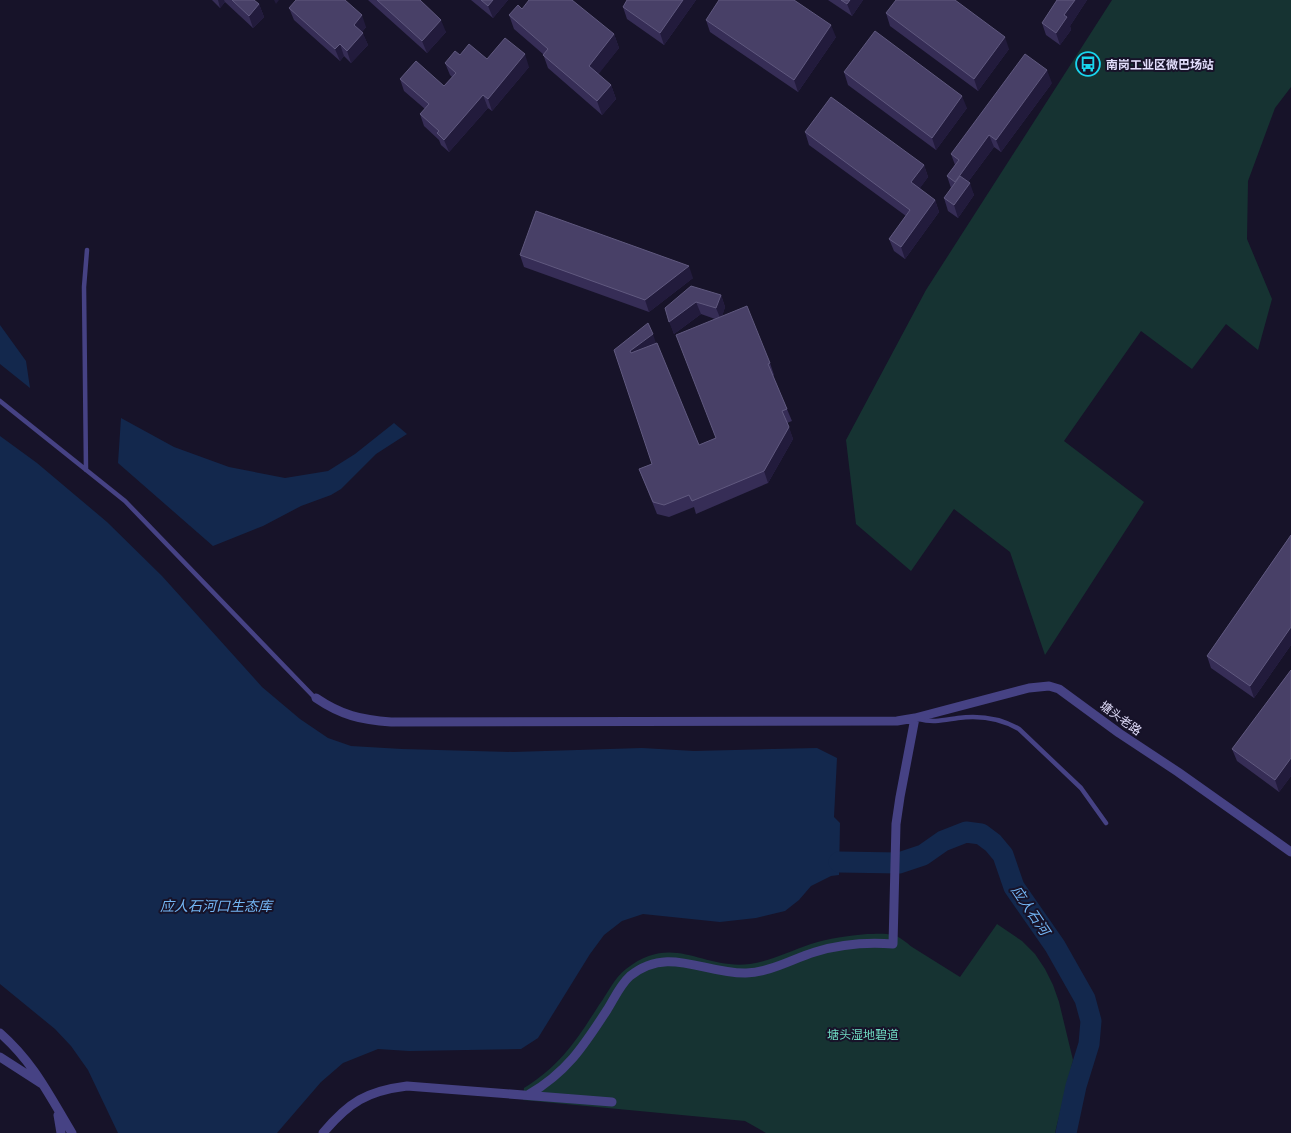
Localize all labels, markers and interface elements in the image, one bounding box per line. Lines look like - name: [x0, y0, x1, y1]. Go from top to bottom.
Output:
- bus stop icon: 南岗工业区微巴场站: [1075, 51, 1101, 77]
- place label: 南岗工业区微巴场站: [1106, 57, 1214, 72]
- street label: 塘头老路: [1097, 698, 1145, 738]
- water label: 应人石河: [1008, 882, 1055, 940]
- water label: 应人石河口生态库: [160, 897, 274, 914]
- park label: 塘头湿地碧道: [827, 1027, 899, 1042]

